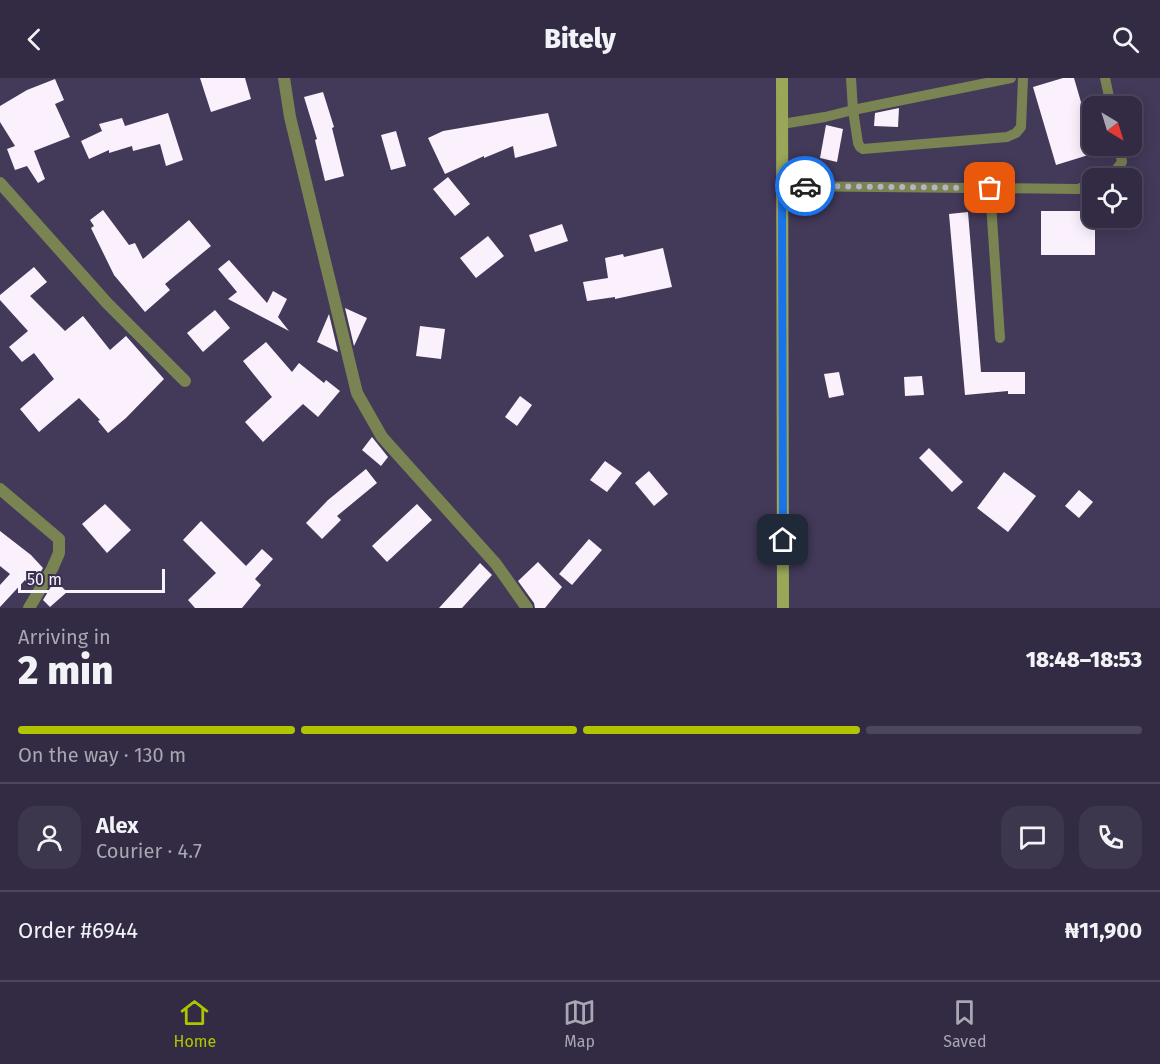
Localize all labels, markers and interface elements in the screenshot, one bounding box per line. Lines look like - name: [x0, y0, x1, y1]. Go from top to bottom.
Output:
- icon: back: [18, 23, 51, 56]
- text: Bitely: [544, 23, 616, 55]
- icon: search: [1109, 23, 1142, 56]
- north arrow: [1082, 96, 1142, 156]
- map controls: [1082, 96, 1142, 228]
- courier: [775, 156, 835, 216]
- pin: [964, 162, 1015, 213]
- button: locate: [1082, 168, 1142, 228]
- icon: car: [789, 170, 822, 203]
- icon: bag: [973, 171, 1006, 204]
- pin: [757, 514, 808, 565]
- icon: home: [766, 523, 799, 556]
- scale bar: [18, 566, 165, 594]
- text: 50 m: [27, 570, 62, 589]
- text: Arriving in: [18, 625, 111, 649]
- text: 18:48–18:53: [1026, 646, 1142, 673]
- text: 2 min: [18, 648, 114, 694]
- text: On the way · 130 m: [18, 743, 186, 767]
- button: person: [18, 806, 81, 869]
- button: chat: [1001, 806, 1064, 869]
- button: phone: [1079, 806, 1142, 869]
- text: Alex: [96, 812, 139, 839]
- text: Courier · 4.7: [96, 839, 202, 863]
- text: Order #6944: [18, 917, 138, 944]
- text: ₦11,900: [1065, 917, 1142, 944]
- tab: Home: [174, 996, 216, 1051]
- tab: Map: [563, 996, 596, 1051]
- tab: Saved: [943, 996, 986, 1051]

